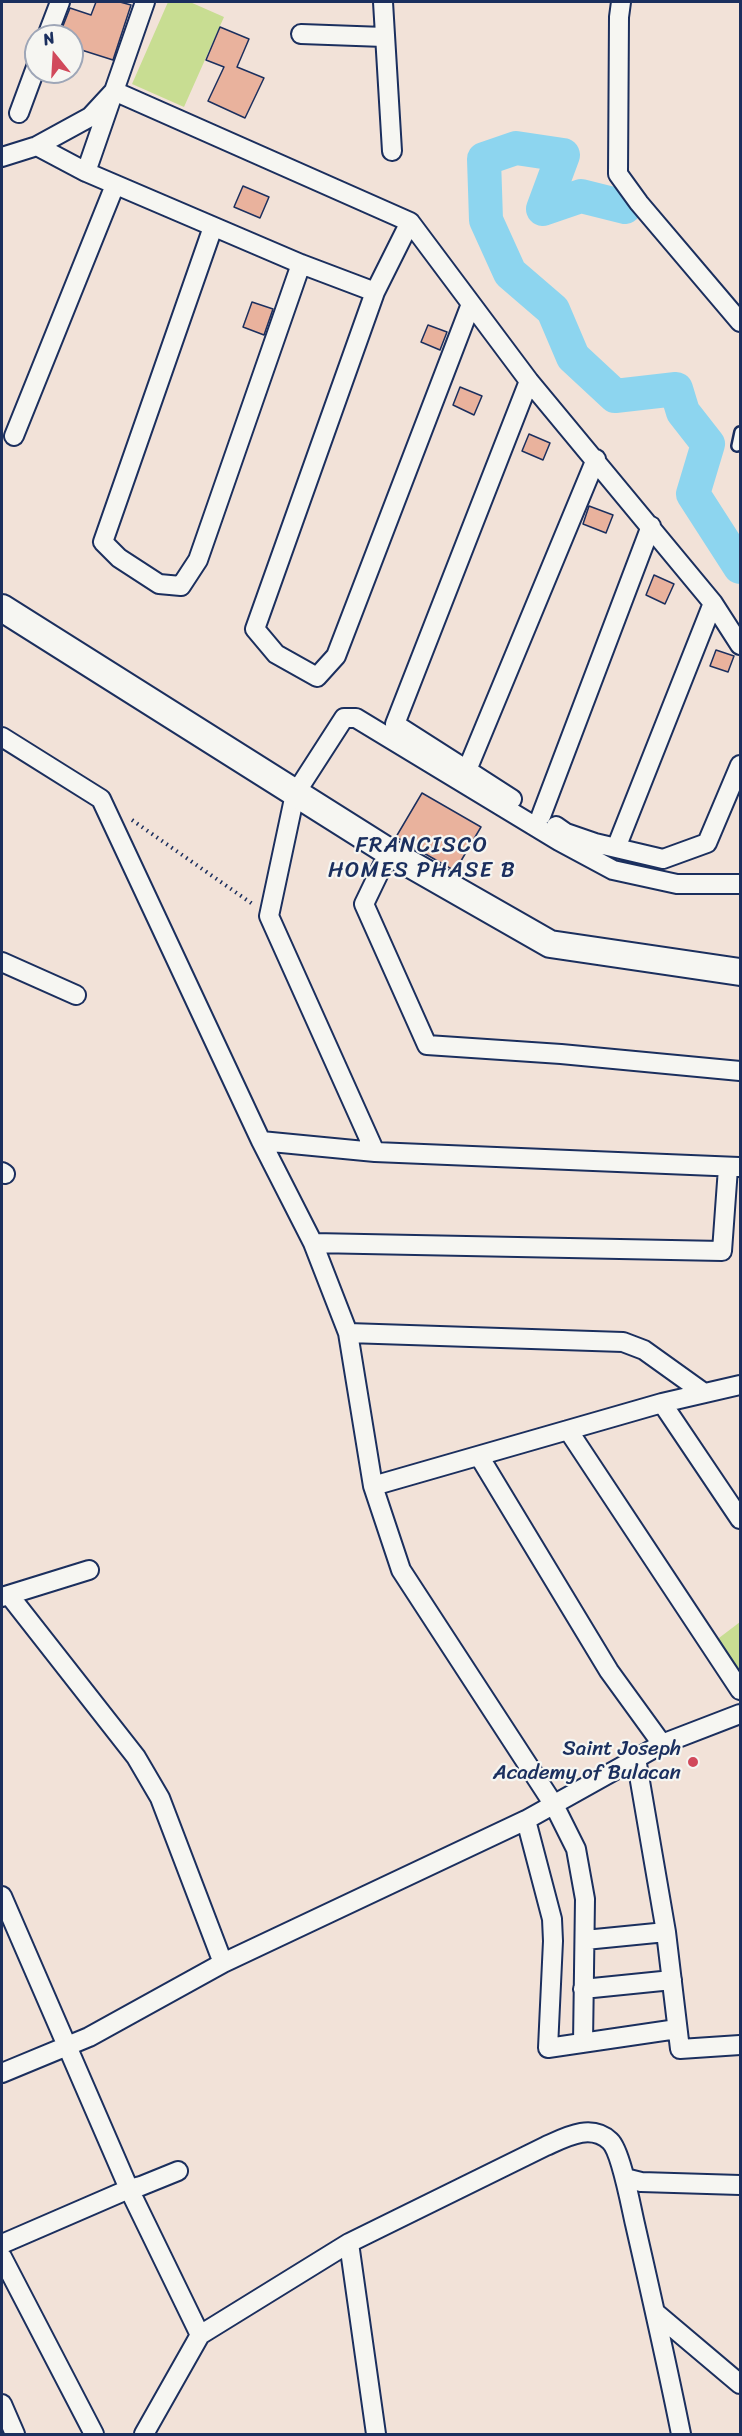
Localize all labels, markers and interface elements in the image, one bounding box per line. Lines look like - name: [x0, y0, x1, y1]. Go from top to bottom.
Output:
- text: N: [39, 23, 59, 54]
- north arrow: [24, 24, 84, 84]
- district label: FRANCISCO HOMES PHASE B: [330, 833, 514, 884]
- place label: Saint Joseph Academy of Bulacan: [493, 1737, 681, 1787]
- marker: Saint Joseph Academy of Bulacan: [686, 1755, 700, 1769]

